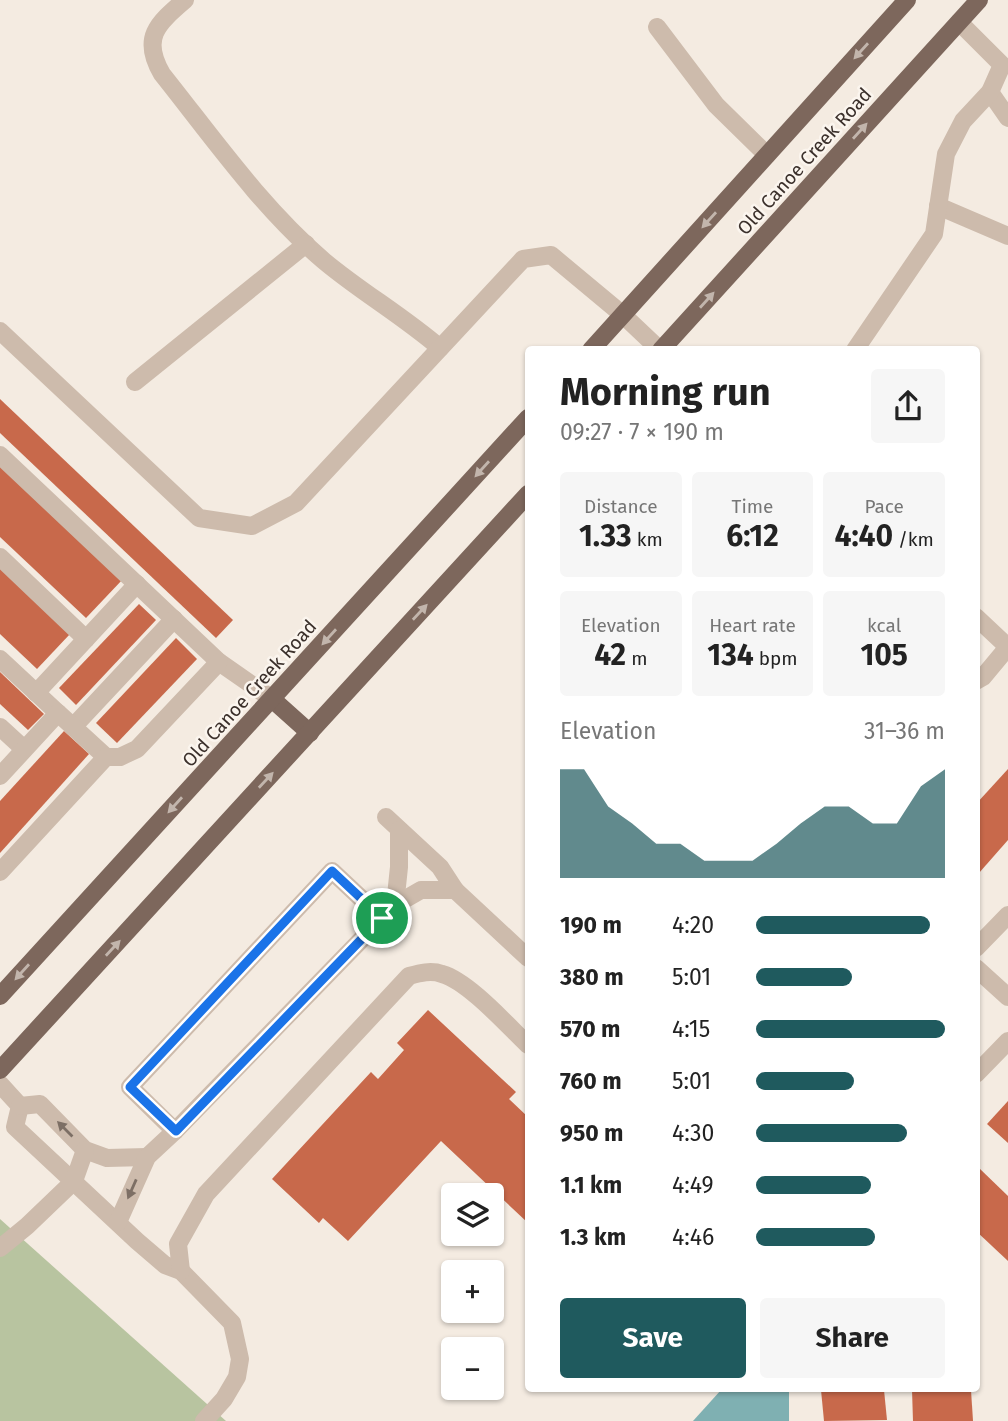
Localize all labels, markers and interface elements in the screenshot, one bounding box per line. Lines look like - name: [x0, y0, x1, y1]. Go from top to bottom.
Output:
- one-way arrow: [853, 42, 869, 60]
- street label: Old Canoe Creek Road: [732, 83, 876, 240]
- one-way arrow: [852, 122, 868, 140]
- one-way arrow: [701, 211, 717, 229]
- one-way arrow: [698, 291, 714, 308]
- text: Morning run: [560, 369, 771, 415]
- button: share: [871, 369, 945, 443]
- text: 09:27 · 7 × 190 m: [560, 418, 724, 446]
- one-way arrow: [475, 460, 491, 477]
- text: Distance: [584, 495, 658, 518]
- text: Time: [732, 495, 773, 518]
- text: Pace: [864, 495, 904, 518]
- text: 1.33: [579, 518, 632, 554]
- text: 6:12: [726, 518, 779, 554]
- text: 4:40: [834, 518, 893, 554]
- text: km: [632, 528, 663, 551]
- text: /km: [893, 528, 934, 551]
- one-way arrow: [412, 604, 428, 621]
- text: Elevation: [581, 614, 661, 637]
- text: Heart rate: [709, 614, 796, 637]
- text: kcal: [867, 614, 901, 637]
- street label: Old Canoe Creek Road: [177, 615, 321, 772]
- one-way arrow: [321, 628, 337, 646]
- text: 42: [594, 637, 626, 673]
- text: 134: [707, 637, 754, 673]
- text: 105: [860, 637, 908, 673]
- text: m: [626, 647, 647, 670]
- text: bpm: [754, 647, 798, 670]
- text: Elevation: [560, 717, 656, 745]
- text: 31–36 m: [864, 717, 945, 745]
- one-way arrow: [258, 772, 274, 789]
- one-way arrow: [168, 796, 184, 813]
- pin: [352, 888, 412, 948]
- icon: arrive: [363, 899, 401, 937]
- text: 190 m: [560, 911, 622, 939]
- text: 4:20: [672, 911, 714, 939]
- one-way arrow: [104, 940, 120, 957]
- one-way arrow: [14, 963, 30, 981]
- text: 380 m: [560, 963, 624, 991]
- text: 5:01: [672, 963, 711, 991]
- text: 570 m: [560, 1015, 621, 1043]
- text: 4:15: [672, 1015, 710, 1043]
- text: 760 m: [560, 1067, 622, 1095]
- text: 5:01: [672, 1067, 711, 1095]
- text: 950 m: [560, 1119, 624, 1147]
- text: 4:30: [672, 1119, 714, 1147]
- one-way arrow: [56, 1121, 73, 1138]
- text: 1.1 km: [560, 1171, 622, 1199]
- text: 4:49: [672, 1171, 714, 1199]
- one-way arrow: [126, 1179, 138, 1199]
- map controls: [441, 1183, 504, 1400]
- button: layers: [441, 1183, 504, 1246]
- text: 1.3 km: [560, 1223, 626, 1251]
- text: 4:46: [672, 1223, 714, 1251]
- button: +: [441, 1260, 504, 1323]
- button: Save: [560, 1298, 746, 1378]
- button: Share: [760, 1298, 945, 1378]
- button: −: [441, 1337, 504, 1400]

